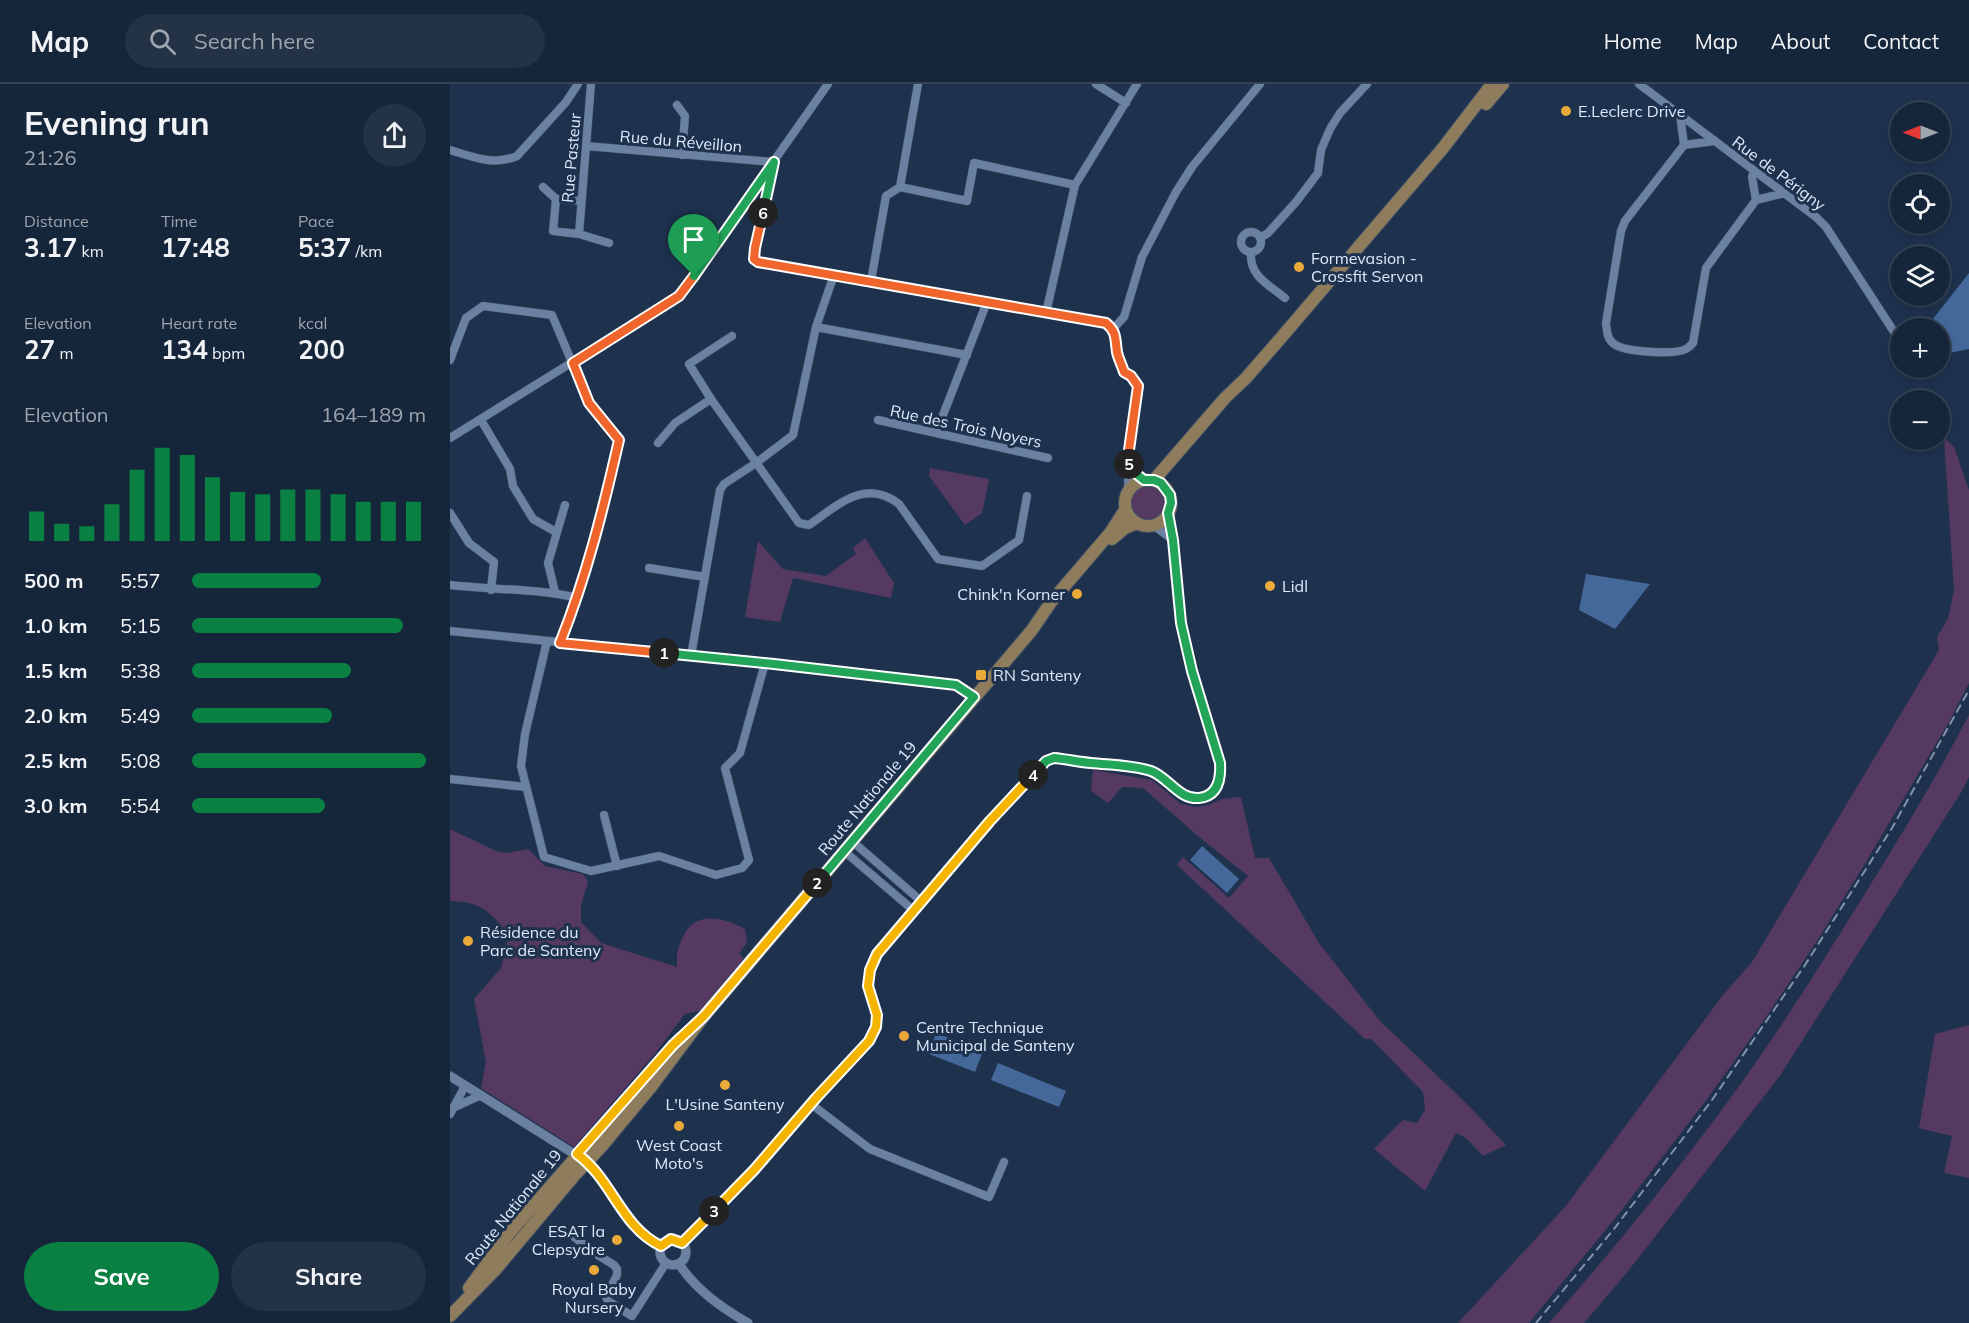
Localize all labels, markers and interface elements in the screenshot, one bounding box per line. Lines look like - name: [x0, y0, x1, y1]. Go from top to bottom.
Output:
- search box: [125, 14, 545, 68]
- text: Map: [30, 24, 89, 59]
- icon: search: [146, 25, 179, 58]
- text: Search here: [194, 27, 315, 55]
- text: Home: [1604, 28, 1662, 54]
- text: Map: [1695, 28, 1738, 54]
- text: About: [1771, 28, 1830, 54]
- text: Contact: [1863, 28, 1939, 54]
- place label: E.Leclerc Drive: [1578, 101, 1685, 121]
- text: Evening run: [24, 102, 210, 143]
- north arrow: [1890, 102, 1950, 162]
- map controls: [1890, 102, 1950, 450]
- button: share: [363, 104, 426, 167]
- marker: E.Leclerc Drive: [1559, 104, 1573, 118]
- street label: Rue Pasteur: [557, 112, 585, 204]
- street label: Rue du Réveillon: [619, 126, 743, 156]
- street label: Rue de Périgny: [1728, 131, 1830, 215]
- text: 21:26: [24, 145, 77, 170]
- button: locate: [1890, 174, 1950, 234]
- pin: 6: [748, 198, 778, 228]
- text: 6: [758, 203, 768, 223]
- text: Distance: [24, 211, 89, 231]
- text: Time: [161, 211, 197, 231]
- text: Pace: [298, 211, 334, 231]
- pin: [668, 214, 719, 276]
- icon: arrive: [677, 223, 710, 256]
- text: 3.17: [24, 231, 77, 264]
- text: 17:48: [161, 231, 230, 264]
- text: 5:37: [298, 231, 351, 264]
- text: km: [77, 241, 104, 261]
- text: /km: [351, 241, 382, 261]
- button: layers: [1890, 246, 1950, 306]
- place label: Formevasion - Crossfit Servon: [1311, 248, 1423, 286]
- marker: Formevasion - Crossfit Servon: [1292, 260, 1306, 274]
- text: Elevation: [24, 313, 92, 333]
- text: Heart rate: [161, 313, 237, 333]
- text: kcal: [298, 313, 327, 333]
- button: +: [1890, 318, 1950, 378]
- text: 27: [24, 333, 55, 366]
- text: 134: [161, 333, 208, 366]
- text: 200: [298, 333, 345, 366]
- text: m: [55, 343, 73, 363]
- text: bpm: [208, 343, 245, 363]
- button: −: [1890, 390, 1950, 450]
- street label: Rue des Trois Noyers: [888, 400, 1044, 452]
- text: Elevation: [24, 402, 109, 427]
- text: 164–189 m: [321, 402, 426, 427]
- pin: 5: [1114, 449, 1144, 479]
- text: 5: [1124, 454, 1134, 474]
- text: 500 m: [24, 568, 83, 593]
- text: 5:57: [120, 568, 161, 593]
- place label: Lidl: [1282, 576, 1308, 596]
- marker: Lidl: [1263, 579, 1277, 593]
- place label: Chink'n Korner: [957, 584, 1065, 604]
- marker: Chink'n Korner: [1070, 587, 1084, 601]
- text: 1.0 km: [24, 613, 87, 638]
- text: 5:15: [120, 613, 161, 638]
- pin: 1: [649, 638, 679, 668]
- text: 1: [659, 643, 669, 663]
- text: 1.5 km: [24, 658, 87, 683]
- text: 5:38: [120, 658, 161, 683]
- place label: RN Santeny: [993, 665, 1082, 685]
- marker: RN Santeny: [974, 668, 988, 682]
- text: 2.0 km: [24, 703, 87, 728]
- text: 5:49: [120, 703, 161, 728]
- street label: Route Nationale 19: [814, 737, 920, 859]
- text: 2.5 km: [24, 748, 87, 773]
- text: 5:08: [120, 748, 161, 773]
- pin: 4: [1018, 760, 1048, 790]
- text: 4: [1028, 765, 1038, 785]
- text: 3.0 km: [24, 793, 87, 818]
- text: 5:54: [120, 793, 161, 818]
- pin: 2: [802, 868, 832, 898]
- text: 2: [812, 873, 822, 893]
- place label: Résidence du Parc de Santeny: [480, 922, 601, 960]
- marker: Résidence du Parc de Santeny: [461, 934, 475, 948]
- place label: Centre Technique Municipal de Santeny: [916, 1017, 1075, 1055]
- marker: Centre Technique Municipal de Santeny: [897, 1029, 911, 1043]
- marker: L'Usine Santeny: [718, 1078, 732, 1092]
- place label: L'Usine Santeny: [666, 1094, 785, 1114]
- marker: West Coast Moto's: [672, 1119, 686, 1133]
- place label: West Coast Moto's: [636, 1135, 722, 1173]
- street label: Route Nationale 19: [460, 1145, 566, 1269]
- pin: 3: [699, 1196, 729, 1226]
- text: 3: [709, 1201, 719, 1221]
- place label: ESAT la Clepsydre: [532, 1221, 605, 1259]
- marker: ESAT la Clepsydre: [610, 1233, 624, 1247]
- button: Save: [24, 1242, 219, 1311]
- button: Share: [231, 1242, 426, 1311]
- marker: Royal Baby Nursery: [587, 1263, 601, 1277]
- place label: Royal Baby Nursery: [552, 1279, 637, 1317]

